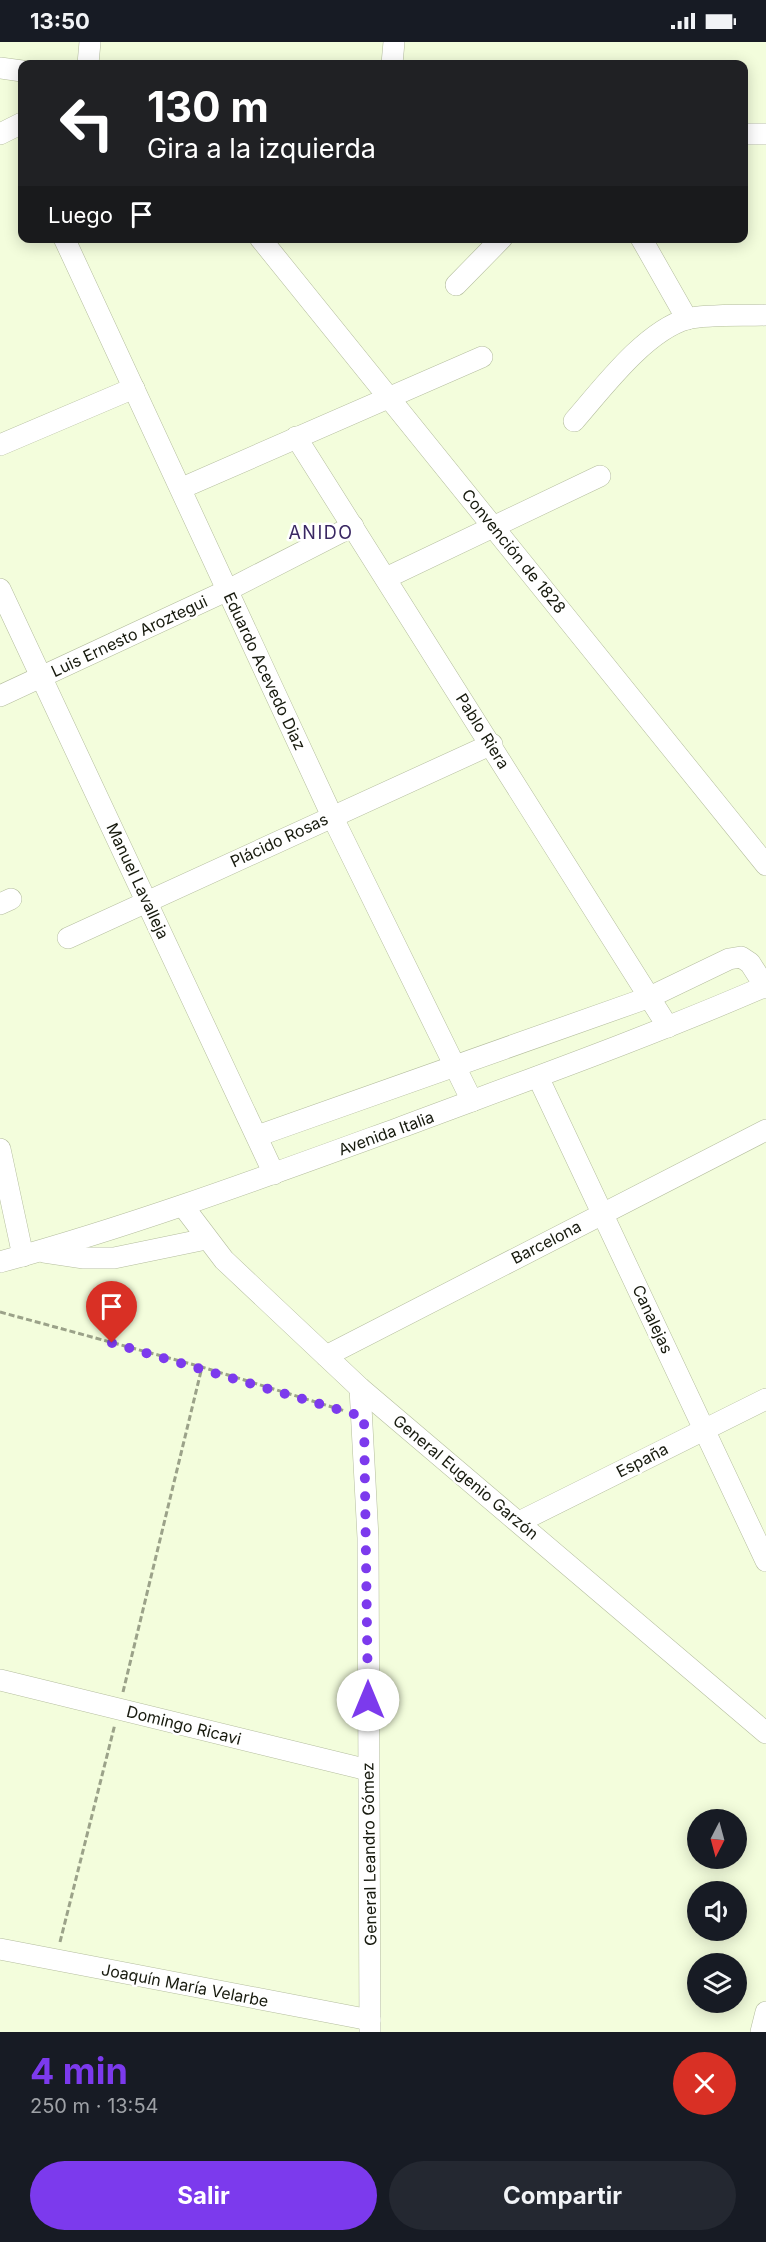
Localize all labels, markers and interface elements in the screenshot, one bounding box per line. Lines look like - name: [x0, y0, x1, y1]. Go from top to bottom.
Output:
- text: 13:50: [30, 8, 90, 34]
- text: 130 m: [147, 81, 269, 132]
- icon: left: [48, 84, 126, 162]
- text: Gira a la izquierda: [147, 132, 376, 165]
- icon: arrive: [125, 198, 158, 231]
- text: Luego: [48, 202, 113, 228]
- street label: Convención de 1828: [458, 485, 570, 617]
- district label: ANIDO: [288, 522, 354, 543]
- street label: Eduardo Acevedo Diaz: [220, 589, 310, 753]
- street label: Luis Ernesto Aroztegui: [48, 591, 210, 681]
- street label: Pablo Riera: [452, 689, 514, 773]
- street label: Plácido Rosas: [227, 809, 331, 871]
- street label: Manuel Lavalleja: [102, 820, 174, 942]
- street label: Avenida Italia: [336, 1106, 436, 1160]
- street label: Barcelona: [508, 1216, 584, 1268]
- pin: [86, 1281, 137, 1343]
- street label: Canalejas: [628, 1281, 678, 1357]
- icon: arrive: [95, 1290, 128, 1323]
- street label: General Eugenio Garzón: [389, 1410, 543, 1544]
- street label: España: [613, 1439, 671, 1481]
- position arrow: [336, 1668, 400, 1732]
- street label: Domingo Ricavi: [125, 1701, 243, 1749]
- street label: General Leandro Gómez: [357, 1762, 381, 1946]
- north arrow: [687, 1809, 747, 1869]
- map controls: [687, 1809, 747, 2013]
- button: sound: [687, 1881, 747, 1941]
- button: layers: [687, 1953, 747, 2013]
- street label: Joaquín María Velarbe: [100, 1959, 270, 2011]
- text: 4 min: [30, 2049, 128, 2093]
- button: close: [673, 2052, 736, 2115]
- text: 250 m · 13:54: [30, 2094, 158, 2118]
- button: Salir: [30, 2161, 377, 2230]
- button: Compartir: [389, 2161, 736, 2230]

